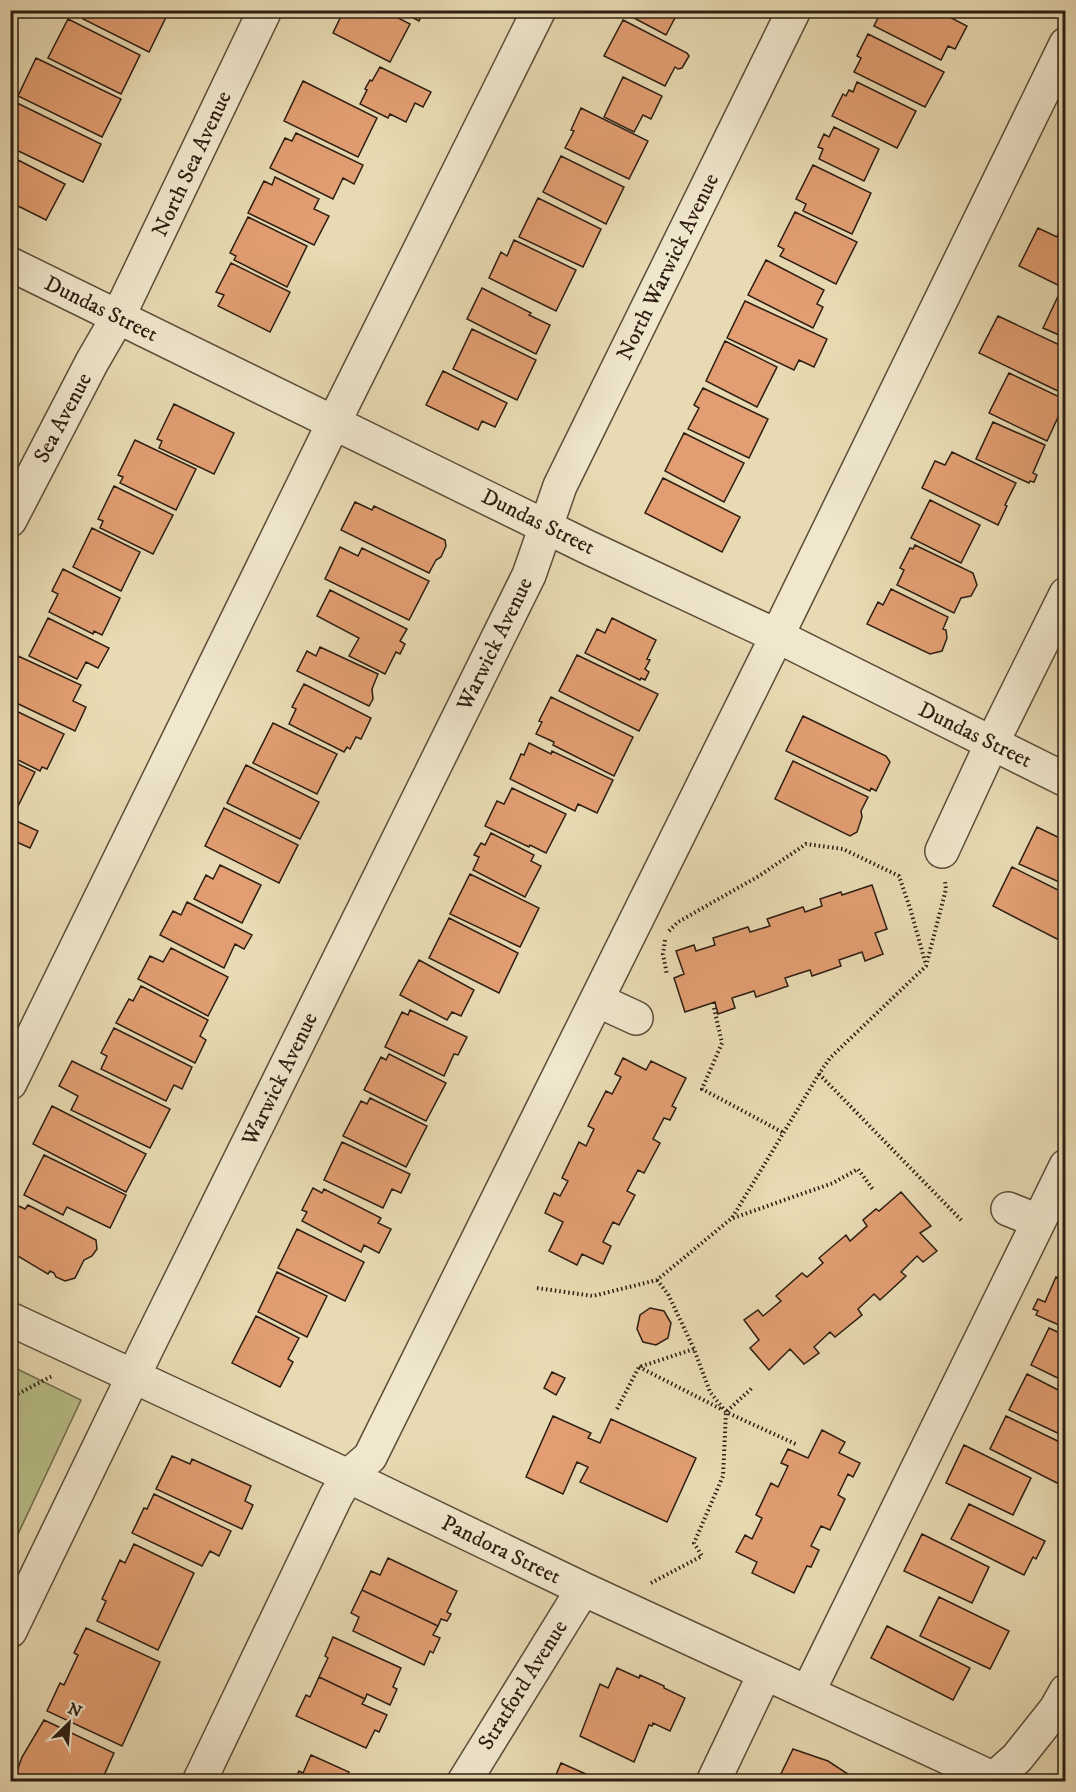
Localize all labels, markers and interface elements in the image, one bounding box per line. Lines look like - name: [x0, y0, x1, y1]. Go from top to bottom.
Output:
- street label: North Sea Avenue: [146, 87, 238, 241]
- street label: North Warwick Avenue: [611, 169, 725, 365]
- street label: Dundas Street: [40, 270, 162, 348]
- street label: Sea Avenue: [28, 368, 98, 468]
- street label: Dundas Street: [477, 483, 599, 561]
- street label: Warwick Avenue: [451, 573, 539, 716]
- street label: Dundas Street: [914, 696, 1036, 774]
- street label: Warwick Avenue: [236, 1008, 324, 1151]
- street label: Pandora Street: [437, 1509, 565, 1591]
- street label: Stratford Avenue: [472, 1615, 574, 1755]
- north arrow: [39, 1693, 99, 1753]
- text: N: [65, 1698, 85, 1722]

